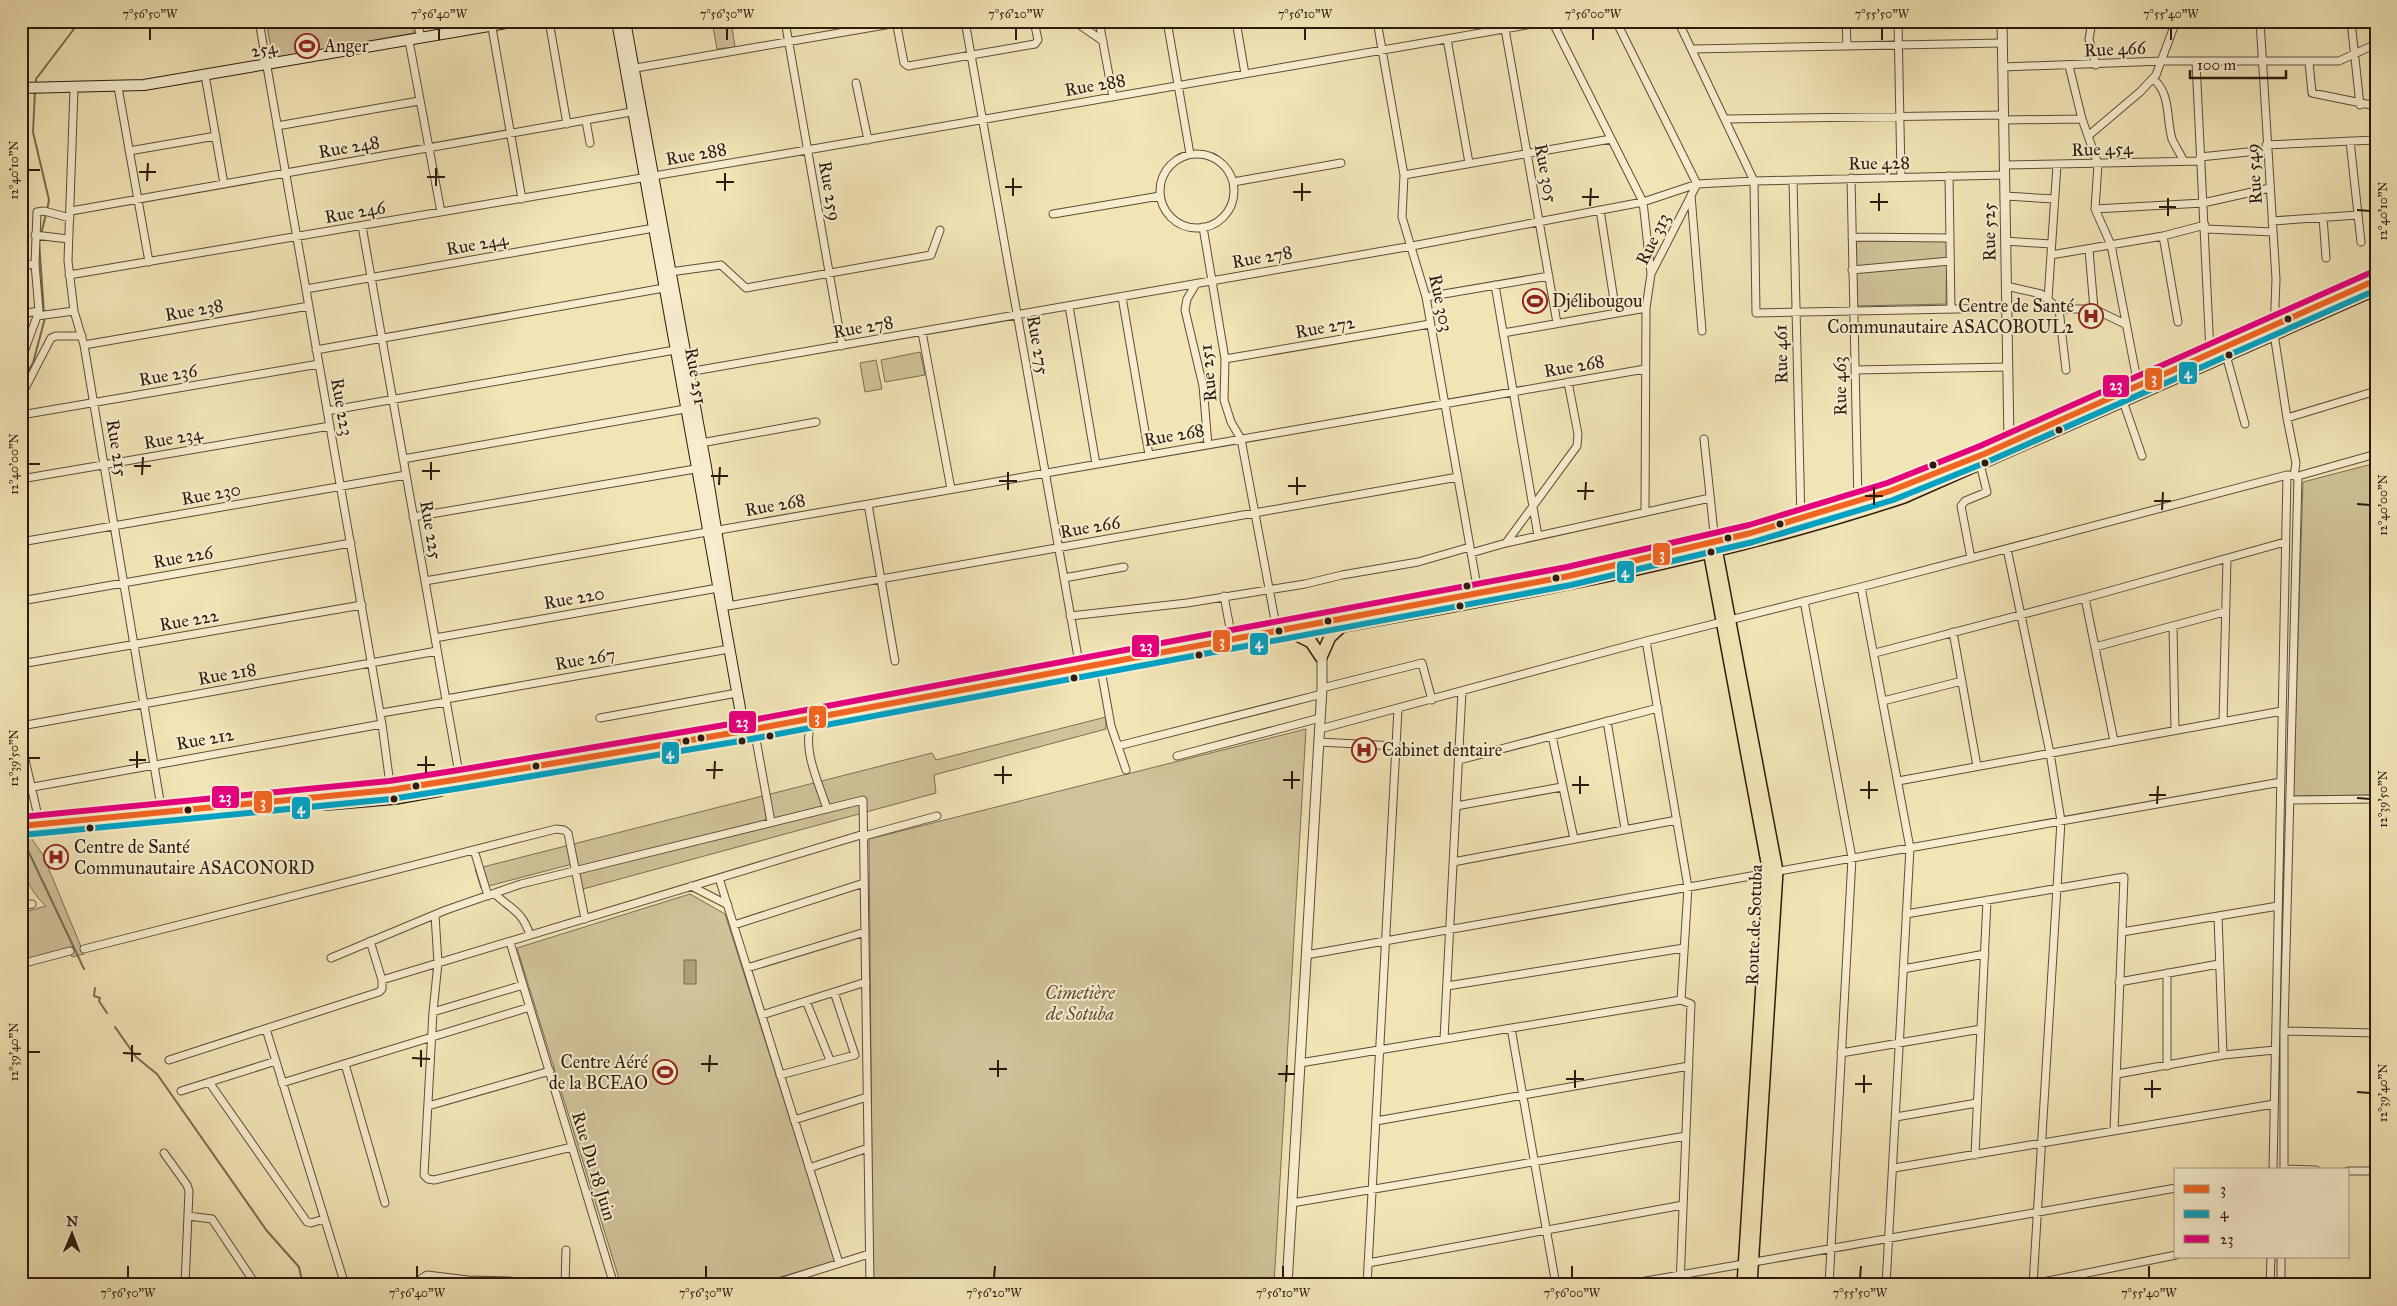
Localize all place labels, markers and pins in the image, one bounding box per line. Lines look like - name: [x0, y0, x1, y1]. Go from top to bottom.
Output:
- sports icon: Anger: [294, 33, 320, 59]
- place label: Anger: [323, 35, 369, 58]
- sports icon: Djélibougou: [1522, 288, 1548, 314]
- place label: Djélibougou: [1552, 290, 1643, 313]
- place label: Centre de Santé Communautaire ASACOBOUL2: [1827, 295, 2074, 338]
- hospital icon: Centre de Santé Communautaire ASACOBOUL2: [2078, 303, 2104, 329]
- unlabelled marker: [2283, 314, 2293, 324]
- unlabelled marker: [2224, 350, 2234, 360]
- unlabelled marker: [2054, 425, 2064, 435]
- unlabelled marker: [1980, 458, 1990, 468]
- unlabelled marker: [1928, 460, 1938, 470]
- unlabelled marker: [1775, 519, 1785, 529]
- unlabelled marker: [1723, 533, 1733, 543]
- unlabelled marker: [1706, 547, 1716, 557]
- unlabelled marker: [1551, 573, 1561, 583]
- unlabelled marker: [1462, 581, 1472, 591]
- unlabelled marker: [1455, 601, 1465, 611]
- unlabelled marker: [1323, 616, 1333, 626]
- unlabelled marker: [1274, 626, 1284, 636]
- unlabelled marker: [1194, 650, 1204, 660]
- unlabelled marker: [1069, 673, 1079, 683]
- unlabelled marker: [765, 731, 775, 741]
- unlabelled marker: [696, 733, 706, 743]
- unlabelled marker: [681, 736, 691, 746]
- unlabelled marker: [737, 736, 747, 746]
- hospital icon: Cabinet dentaire: [1351, 737, 1377, 763]
- place label: Cabinet dentaire: [1382, 739, 1502, 761]
- unlabelled marker: [531, 761, 541, 771]
- unlabelled marker: [411, 781, 421, 791]
- unlabelled marker: [389, 794, 399, 804]
- unlabelled marker: [183, 805, 193, 815]
- unlabelled marker: [85, 823, 95, 833]
- place label: Centre de Santé Communautaire ASACONORD: [74, 836, 314, 879]
- hospital icon: Centre de Santé Communautaire ASACONORD: [43, 844, 69, 870]
- place label: Centre Aéré de la BCEAO: [549, 1051, 648, 1094]
- sports icon: Centre Aéré de la BCEAO: [652, 1059, 678, 1085]

